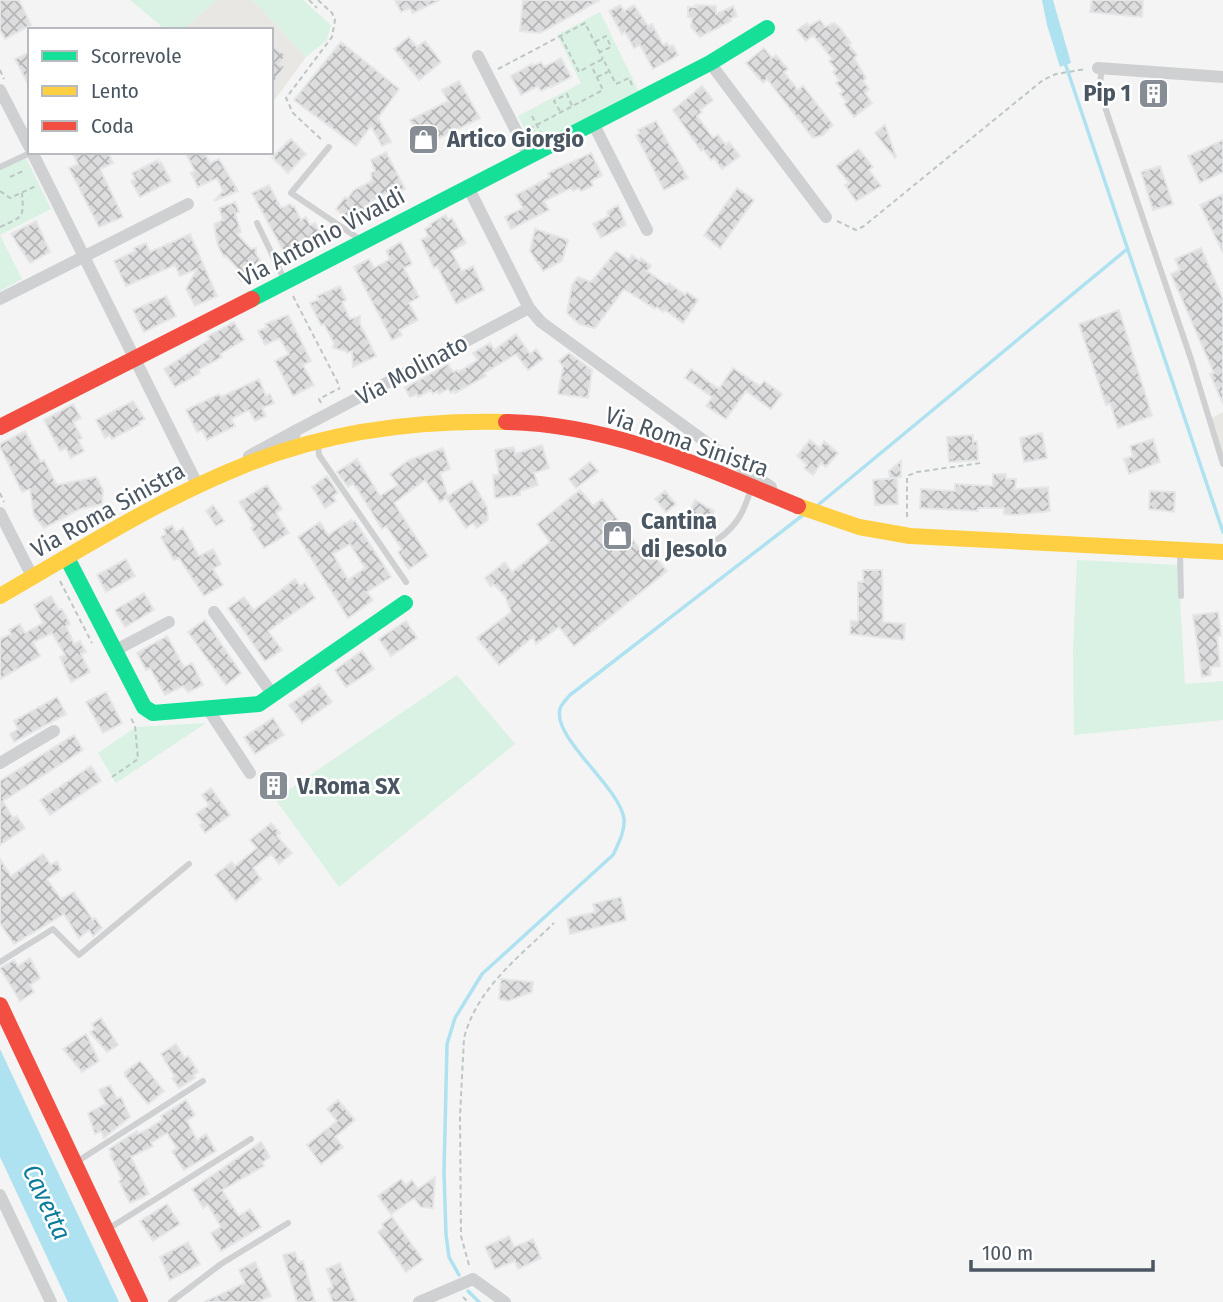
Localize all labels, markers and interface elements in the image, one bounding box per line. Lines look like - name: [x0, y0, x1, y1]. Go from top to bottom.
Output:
- legend: [28, 28, 273, 154]
- text: Scorrevole: [91, 43, 182, 69]
- building icon: Pip 1: [1137, 76, 1171, 110]
- text: Lento: [91, 78, 139, 104]
- place label: Pip 1: [1084, 79, 1131, 107]
- text: Coda: [91, 113, 134, 139]
- shop icon: Artico Giorgio: [407, 122, 441, 156]
- place label: Artico Giorgio: [446, 125, 584, 153]
- street label: Via Antonio Vivaldi: [235, 182, 409, 292]
- street label: Via Molinato: [351, 329, 473, 411]
- street label: Via Roma Sinistra: [602, 401, 772, 483]
- street label: Via Roma Sinistra: [26, 456, 190, 564]
- place label: Cantina di Jesolo: [641, 507, 727, 563]
- shop icon: Cantina di Jesolo: [601, 518, 635, 552]
- building icon: V.Roma SX: [257, 769, 291, 803]
- place label: V.Roma SX: [296, 772, 400, 800]
- water label: Cavetta: [16, 1160, 77, 1245]
- scale bar: [971, 1228, 1153, 1272]
- text: 100 m: [982, 1240, 1033, 1266]

